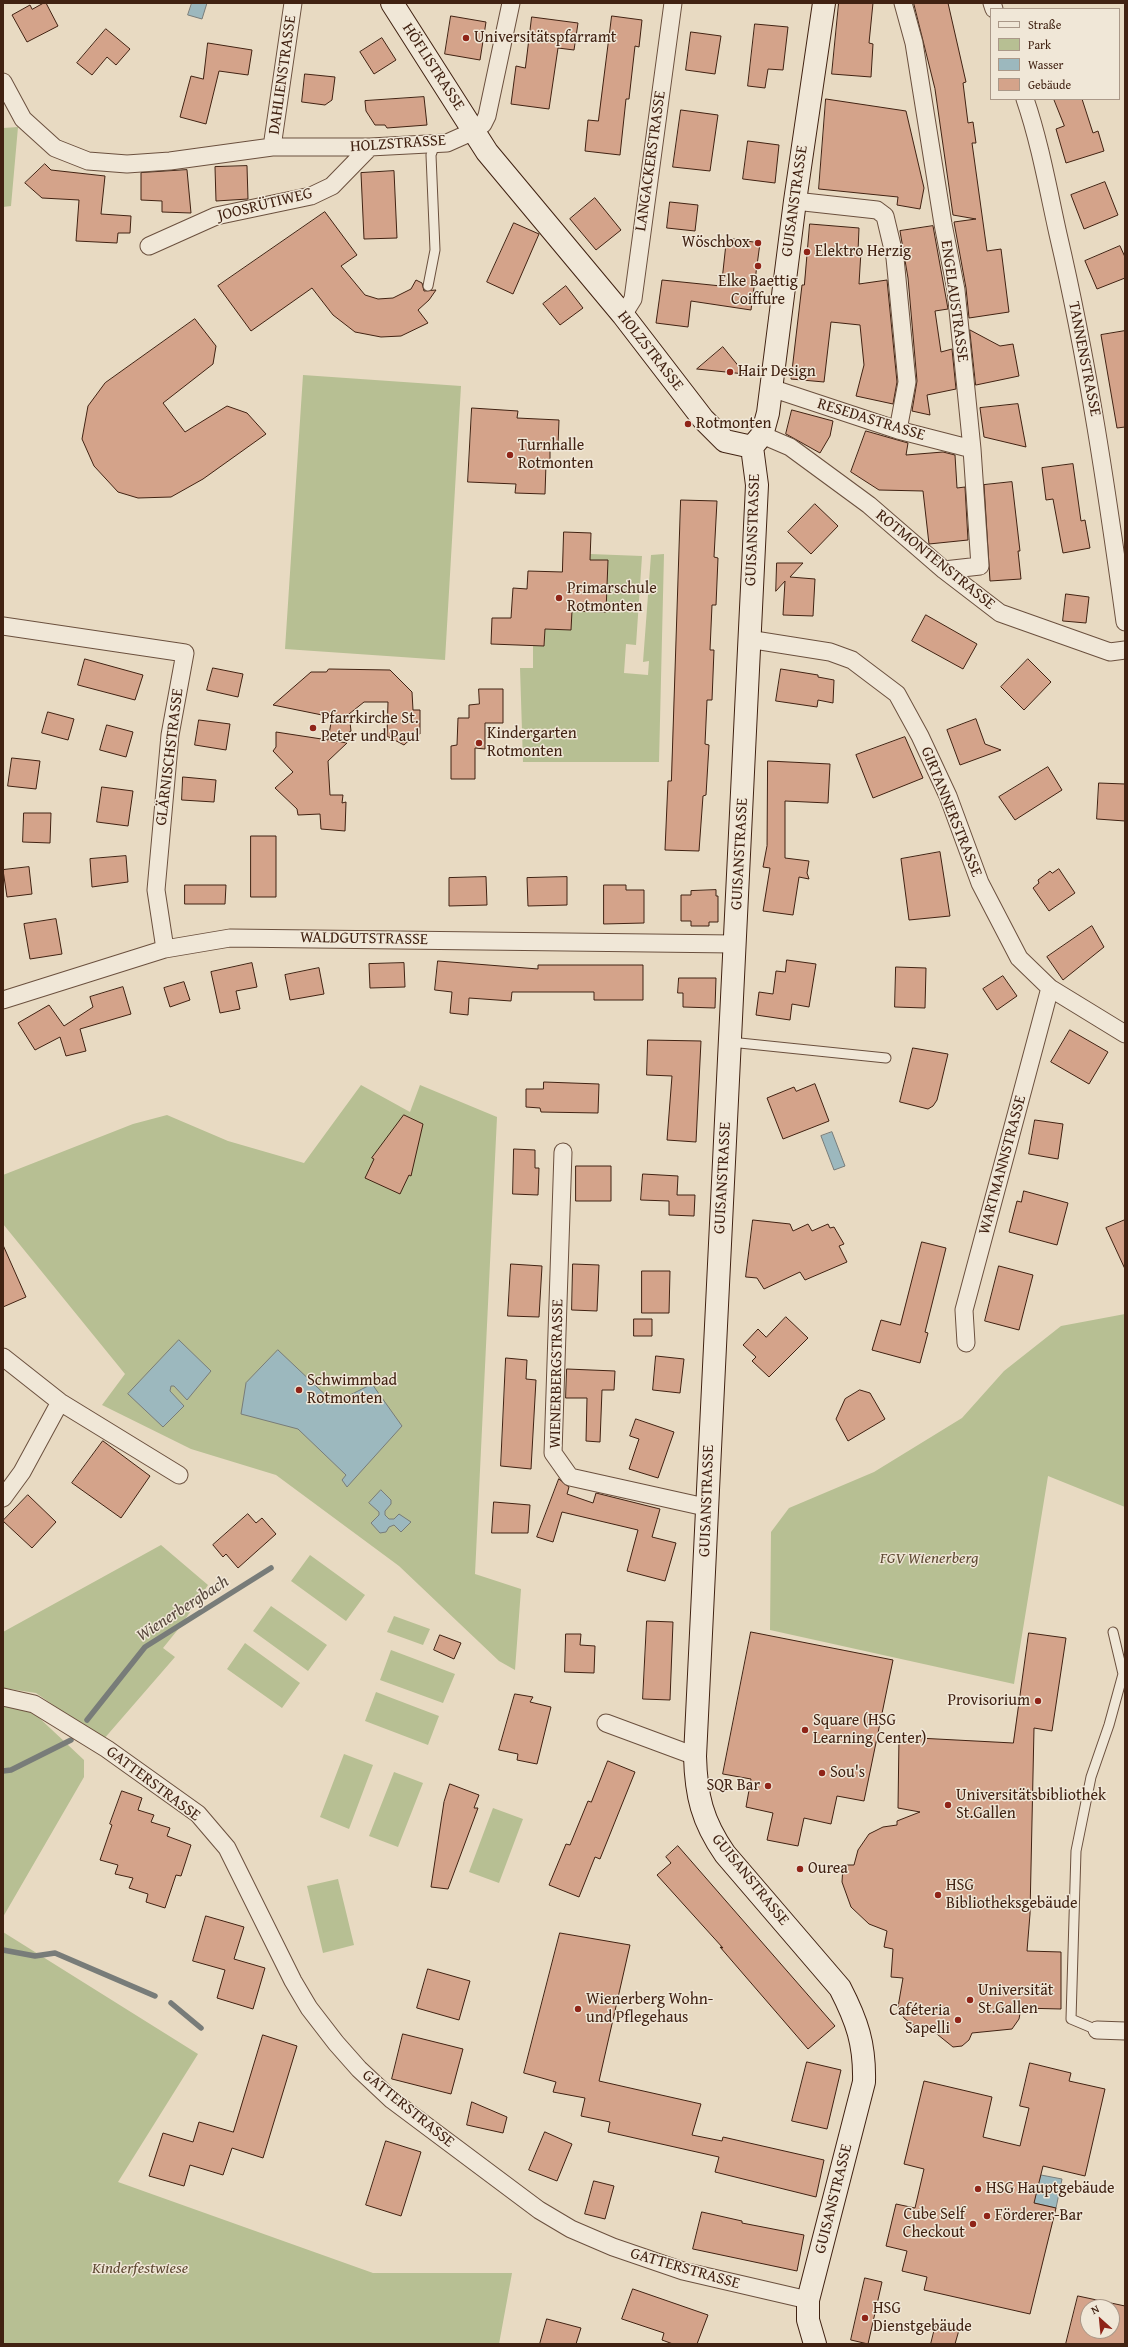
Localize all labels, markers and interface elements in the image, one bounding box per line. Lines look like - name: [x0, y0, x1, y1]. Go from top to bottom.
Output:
- legend: [990, 8, 1120, 100]
- street label: DAHLIENSTRASSE: [265, 14, 301, 136]
- text: Straße: [1028, 16, 1061, 33]
- street label: HÖFLISTRASSE: [398, 20, 468, 114]
- place label: Universitätspfarramt: [474, 28, 616, 48]
- marker: Universitätspfarramt: [461, 33, 471, 43]
- text: Park: [1028, 36, 1051, 53]
- text: Wasser: [1028, 56, 1064, 73]
- text: Gebäude: [1028, 76, 1071, 93]
- street label: LANGACKERSTRASSE: [632, 89, 670, 233]
- street label: HOLZSTRASSE: [349, 131, 447, 157]
- street label: GUISANSTRASSE: [778, 144, 812, 258]
- street label: JOOSRÜTIWEG: [216, 184, 314, 226]
- place label: Wöschbox: [682, 233, 750, 253]
- marker: Wöschbox: [753, 238, 763, 248]
- street label: ENGELAUSTRASSE: [936, 239, 972, 363]
- place label: Elektro Herzig: [815, 242, 911, 262]
- marker: Elektro Herzig: [802, 247, 812, 257]
- marker: Elke Baettig Coiffure: [753, 261, 763, 271]
- place label: Elke Baettig Coiffure: [718, 272, 798, 310]
- street label: TANNENSTRASSE: [1063, 300, 1105, 418]
- street label: HOLZSTRASSE: [613, 307, 687, 395]
- place label: Hair Design: [738, 362, 816, 382]
- marker: Hair Design: [725, 367, 735, 377]
- street label: RESEDASTRASSE: [815, 395, 927, 445]
- place label: Rotmonten: [696, 414, 771, 434]
- marker: Rotmonten: [683, 419, 693, 429]
- place label: Turnhalle Rotmonten: [518, 436, 593, 474]
- marker: Turnhalle Rotmonten: [505, 450, 515, 460]
- street label: GUISANSTRASSE: [741, 474, 765, 586]
- street label: ROTMONTENSTRASSE: [871, 506, 999, 614]
- place label: Primarschule Rotmonten: [567, 579, 657, 617]
- marker: Primarschule Rotmonten: [554, 593, 564, 603]
- street label: GLÄRNISCHSTRASSE: [152, 687, 188, 827]
- place label: Pfarrkirche St. Peter und Paul: [321, 709, 419, 747]
- marker: Pfarrkirche St. Peter und Paul: [308, 723, 318, 733]
- place label: Kindergarten Rotmonten: [487, 724, 577, 762]
- marker: Kindergarten Rotmonten: [474, 738, 484, 748]
- street label: GIRTANNERSTRASSE: [916, 744, 986, 880]
- street label: GUISANSTRASSE: [727, 797, 753, 911]
- street label: WALDGUTSTRASSE: [300, 928, 428, 950]
- street label: WARTMANNSTRASSE: [975, 1093, 1031, 1237]
- street label: GUISANSTRASSE: [710, 1121, 736, 1235]
- street label: WIENERBERGSTRASSE: [546, 1299, 568, 1449]
- place label: Schwimmbad Rotmonten: [307, 1371, 397, 1409]
- marker: Schwimmbad Rotmonten: [294, 1385, 304, 1395]
- street label: GUISANSTRASSE: [695, 1445, 719, 1557]
- park label: FGV Wienerberg: [880, 1549, 978, 1569]
- water label: Wienerbergbach: [133, 1572, 233, 1646]
- place label: Provisorium: [947, 1691, 1030, 1711]
- marker: Provisorium: [1033, 1696, 1043, 1706]
- place label: Square (HSG Learning Center): [813, 1711, 926, 1749]
- marker: Square (HSG Learning Center): [800, 1725, 810, 1735]
- street label: GATTERSTRASSE: [102, 1742, 204, 1826]
- place label: Sou's: [830, 1763, 865, 1783]
- marker: Sou's: [817, 1768, 827, 1778]
- place label: SQR Bar: [707, 1776, 760, 1796]
- marker: SQR Bar: [763, 1781, 773, 1791]
- place label: Universitätsbibliothek St.Gallen: [956, 1786, 1106, 1824]
- marker: Universitätsbibliothek St.Gallen: [943, 1800, 953, 1810]
- street label: GUISANSTRASSE: [707, 1830, 793, 1930]
- place label: Ourea: [808, 1859, 848, 1879]
- marker: Ourea: [795, 1864, 805, 1874]
- place label: HSG Bibliotheksgebäude: [946, 1876, 1078, 1914]
- marker: HSG Bibliotheksgebäude: [933, 1890, 943, 1900]
- place label: Universität St.Gallen: [978, 1981, 1053, 2019]
- place label: Wienerberg Wohn- und Pflegehaus: [586, 1990, 713, 2028]
- marker: Universität St.Gallen: [965, 1995, 975, 2005]
- place label: Caféteria Sapelli: [889, 2001, 950, 2039]
- marker: Wienerberg Wohn- und Pflegehaus: [573, 2004, 583, 2014]
- marker: Caféteria Sapelli: [953, 2015, 963, 2025]
- street label: GATTERSTRASSE: [358, 2066, 458, 2152]
- street label: GUISANSTRASSE: [811, 2142, 857, 2256]
- place label: HSG Hauptgebäude: [986, 2179, 1115, 2199]
- marker: HSG Hauptgebäude: [973, 2184, 983, 2194]
- place label: Cube Self Checkout: [903, 2205, 965, 2243]
- place label: Förderer-Bar: [995, 2206, 1083, 2226]
- marker: Förderer-Bar: [982, 2211, 992, 2221]
- marker: Cube Self Checkout: [968, 2219, 978, 2229]
- street label: GATTERSTRASSE: [628, 2244, 742, 2294]
- park label: Kinderfestwiese: [92, 2259, 188, 2279]
- place label: HSG Dienstgebäude: [873, 2299, 972, 2337]
- north arrow: [1080, 2299, 1120, 2339]
- text: N: [1088, 2300, 1102, 2318]
- marker: HSG Dienstgebäude: [860, 2313, 870, 2323]

